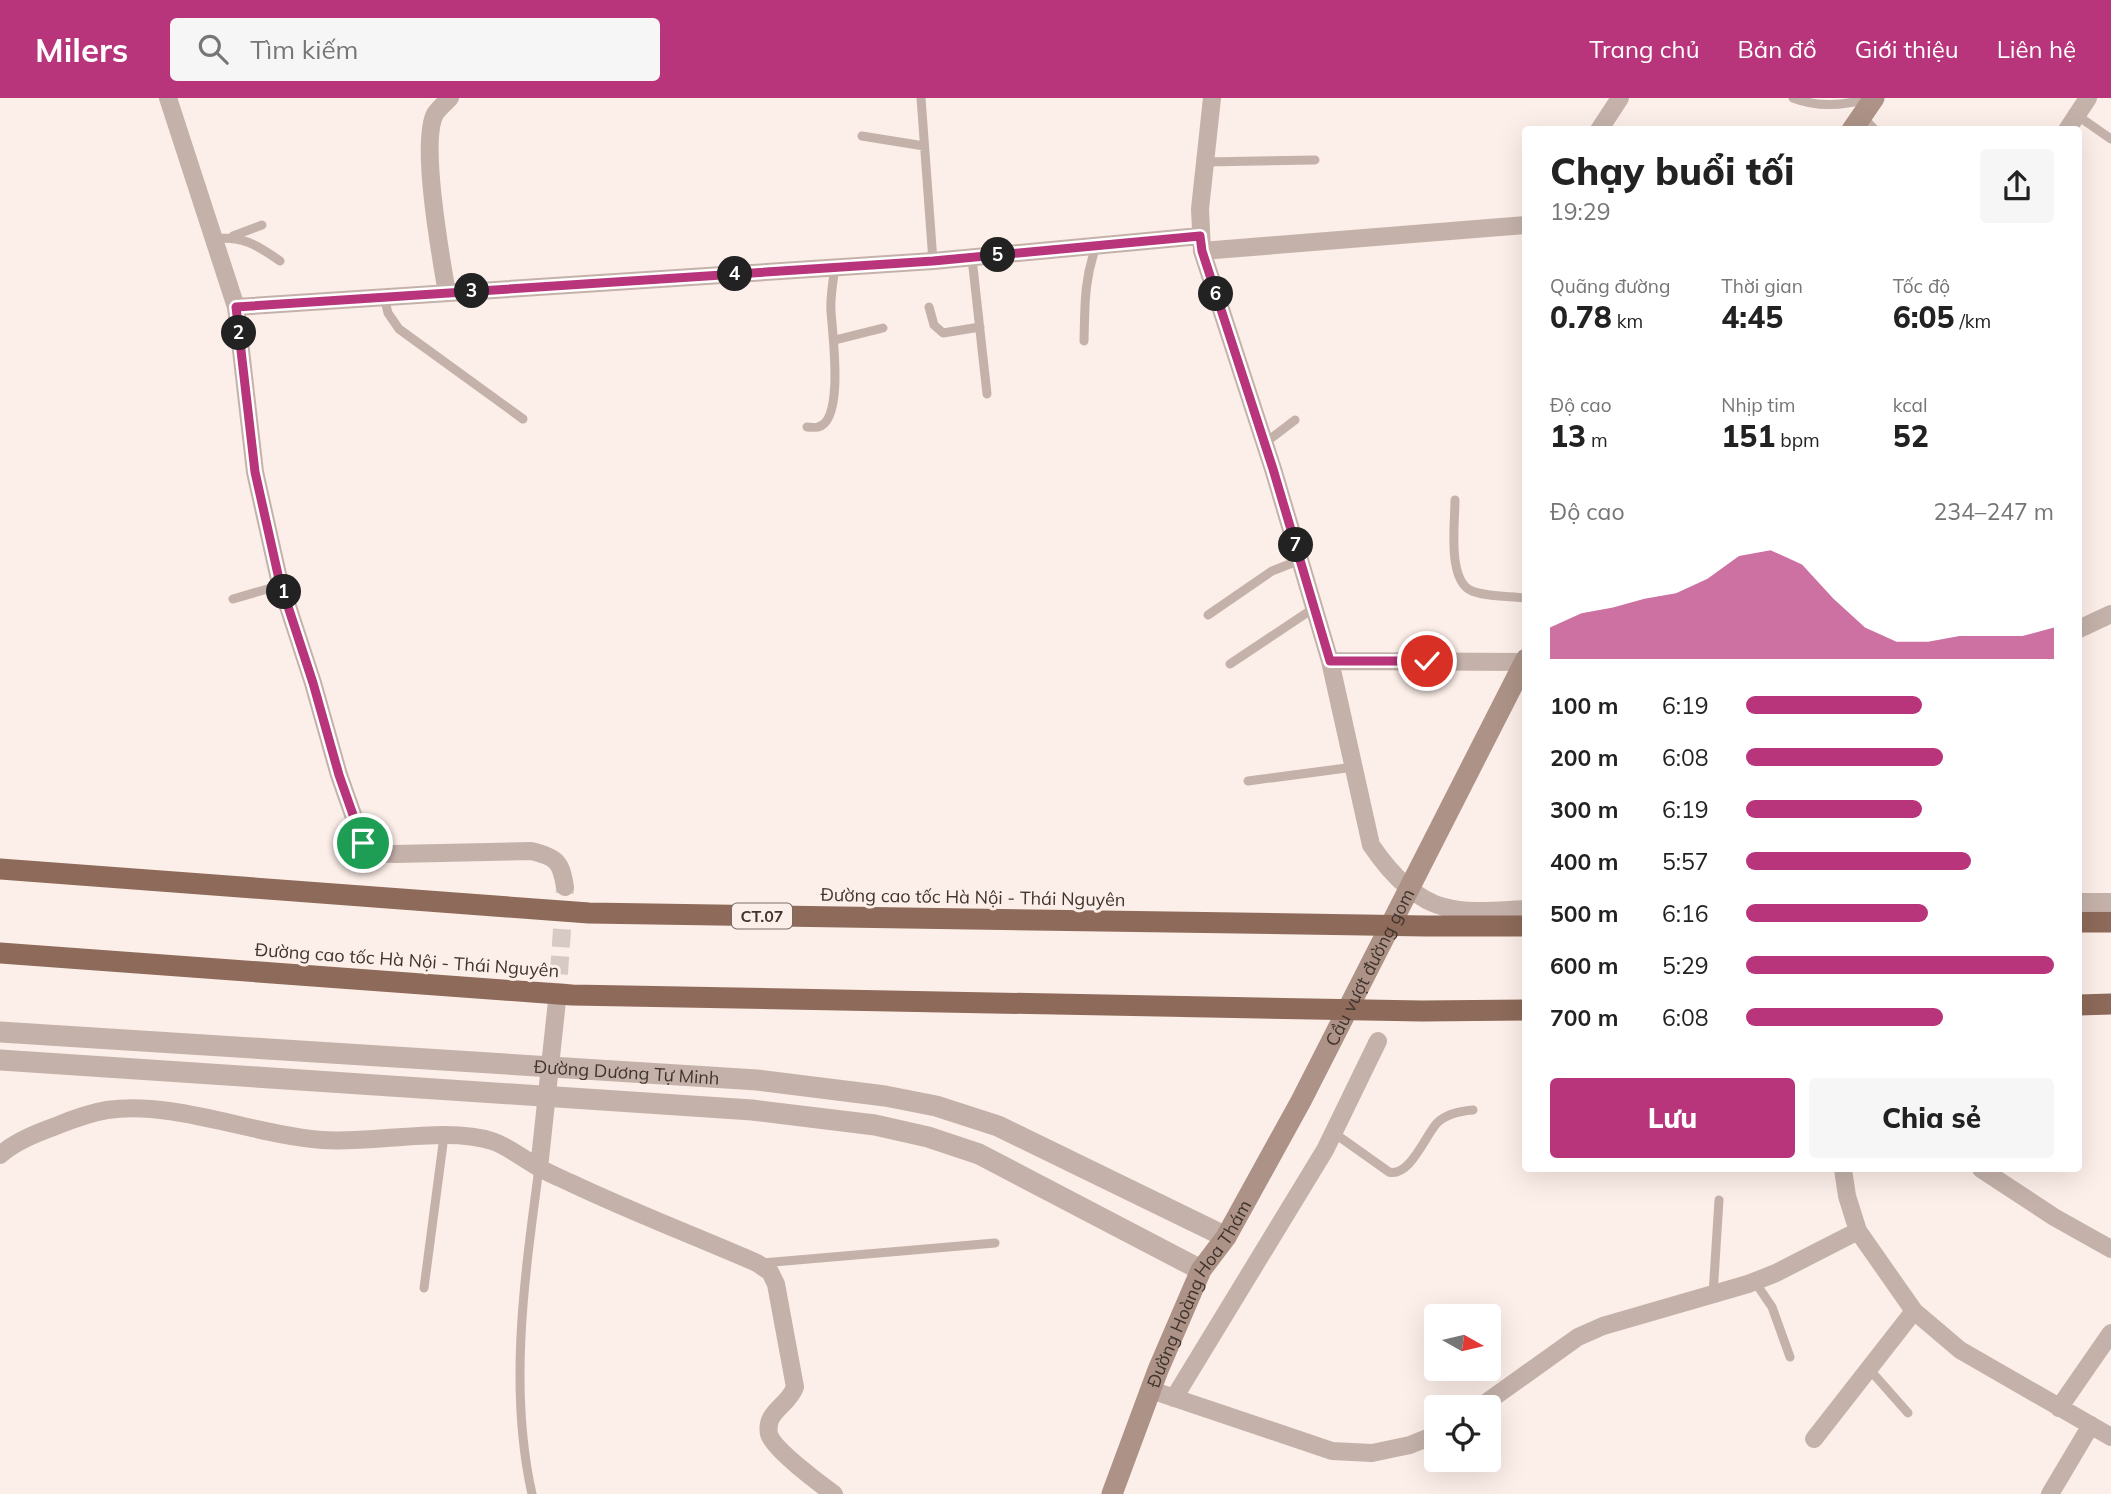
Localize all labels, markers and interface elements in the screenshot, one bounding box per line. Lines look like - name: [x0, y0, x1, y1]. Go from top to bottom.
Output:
- search box: [170, 18, 660, 81]
- text: Milers: [35, 29, 128, 70]
- icon: search: [194, 30, 232, 68]
- text: Tìm kiếm: [250, 33, 358, 66]
- text: Trang chủ: [1589, 34, 1700, 64]
- text: Bản đồ: [1738, 34, 1817, 64]
- text: Giới thiệu: [1855, 34, 1959, 64]
- text: Liên hệ: [1997, 34, 2076, 64]
- text: Chạy buổi tối: [1550, 147, 1794, 195]
- button: share: [1980, 149, 2054, 223]
- text: 19:29: [1550, 197, 1610, 226]
- pin: 5: [981, 238, 1016, 272]
- text: 5: [992, 242, 1003, 266]
- pin: 4: [718, 256, 752, 292]
- text: 4: [729, 261, 740, 285]
- pin: 3: [454, 274, 490, 308]
- text: Quãng đường: [1550, 274, 1670, 298]
- text: Thời gian: [1721, 274, 1803, 298]
- text: Tốc độ: [1893, 274, 1950, 298]
- pin: 6: [1198, 276, 1234, 312]
- text: 3: [466, 278, 477, 302]
- text: 6: [1210, 281, 1221, 305]
- text: 0.78: [1550, 298, 1612, 336]
- text: 4:45: [1721, 298, 1783, 336]
- text: 6:05: [1893, 298, 1954, 336]
- text: km: [1612, 309, 1643, 333]
- text: /km: [1954, 309, 1991, 333]
- pin: 2: [222, 316, 256, 350]
- text: 2: [233, 320, 244, 344]
- text: Độ cao: [1550, 393, 1612, 417]
- text: Nhịp tim: [1721, 393, 1795, 417]
- text: kcal: [1893, 393, 1927, 417]
- text: 13: [1550, 417, 1586, 455]
- text: 151: [1721, 417, 1775, 455]
- text: 52: [1893, 417, 1929, 455]
- text: m: [1586, 428, 1608, 452]
- text: bpm: [1775, 428, 1820, 452]
- text: Độ cao: [1550, 497, 1625, 526]
- text: 234–247 m: [1933, 497, 2054, 526]
- pin: 7: [1278, 528, 1314, 562]
- text: 7: [1290, 532, 1301, 556]
- pin: 1: [266, 574, 302, 610]
- text: 1: [278, 579, 289, 603]
- pin: [1397, 631, 1457, 691]
- icon: check: [1408, 642, 1446, 680]
- text: 100 m: [1550, 691, 1618, 720]
- text: 6:19: [1662, 691, 1709, 720]
- text: 200 m: [1550, 743, 1618, 772]
- text: 6:08: [1662, 743, 1709, 772]
- text: 300 m: [1550, 795, 1618, 824]
- text: 6:19: [1662, 795, 1709, 824]
- pin: [333, 813, 393, 873]
- icon: arrive: [344, 824, 382, 862]
- text: 400 m: [1550, 847, 1618, 876]
- text: 5:57: [1662, 847, 1709, 876]
- street label: Đường cao tốc Hà Nội - Thái Nguyên: [820, 883, 1126, 911]
- street label: Cầu vượt đường gom: [1319, 884, 1419, 1050]
- text: 500 m: [1550, 899, 1618, 928]
- text: 6:16: [1662, 899, 1709, 928]
- road number: CT.07: [732, 904, 792, 929]
- street label: Đường cao tốc Hà Nội - Thái Nguyên: [254, 938, 560, 982]
- text: 600 m: [1550, 951, 1618, 980]
- text: 5:29: [1662, 951, 1709, 980]
- text: 700 m: [1550, 1003, 1618, 1032]
- text: 6:08: [1662, 1003, 1709, 1032]
- street label: Đường Dương Tự Minh: [533, 1054, 720, 1089]
- button: Lưu: [1550, 1078, 1795, 1158]
- button: Chia sẻ: [1809, 1078, 2054, 1158]
- street label: Đường Hoàng Hoa Thám: [1141, 1196, 1256, 1391]
- north arrow: [1424, 1304, 1502, 1381]
- map controls: [1424, 1304, 1501, 1472]
- button: locate: [1424, 1395, 1501, 1472]

